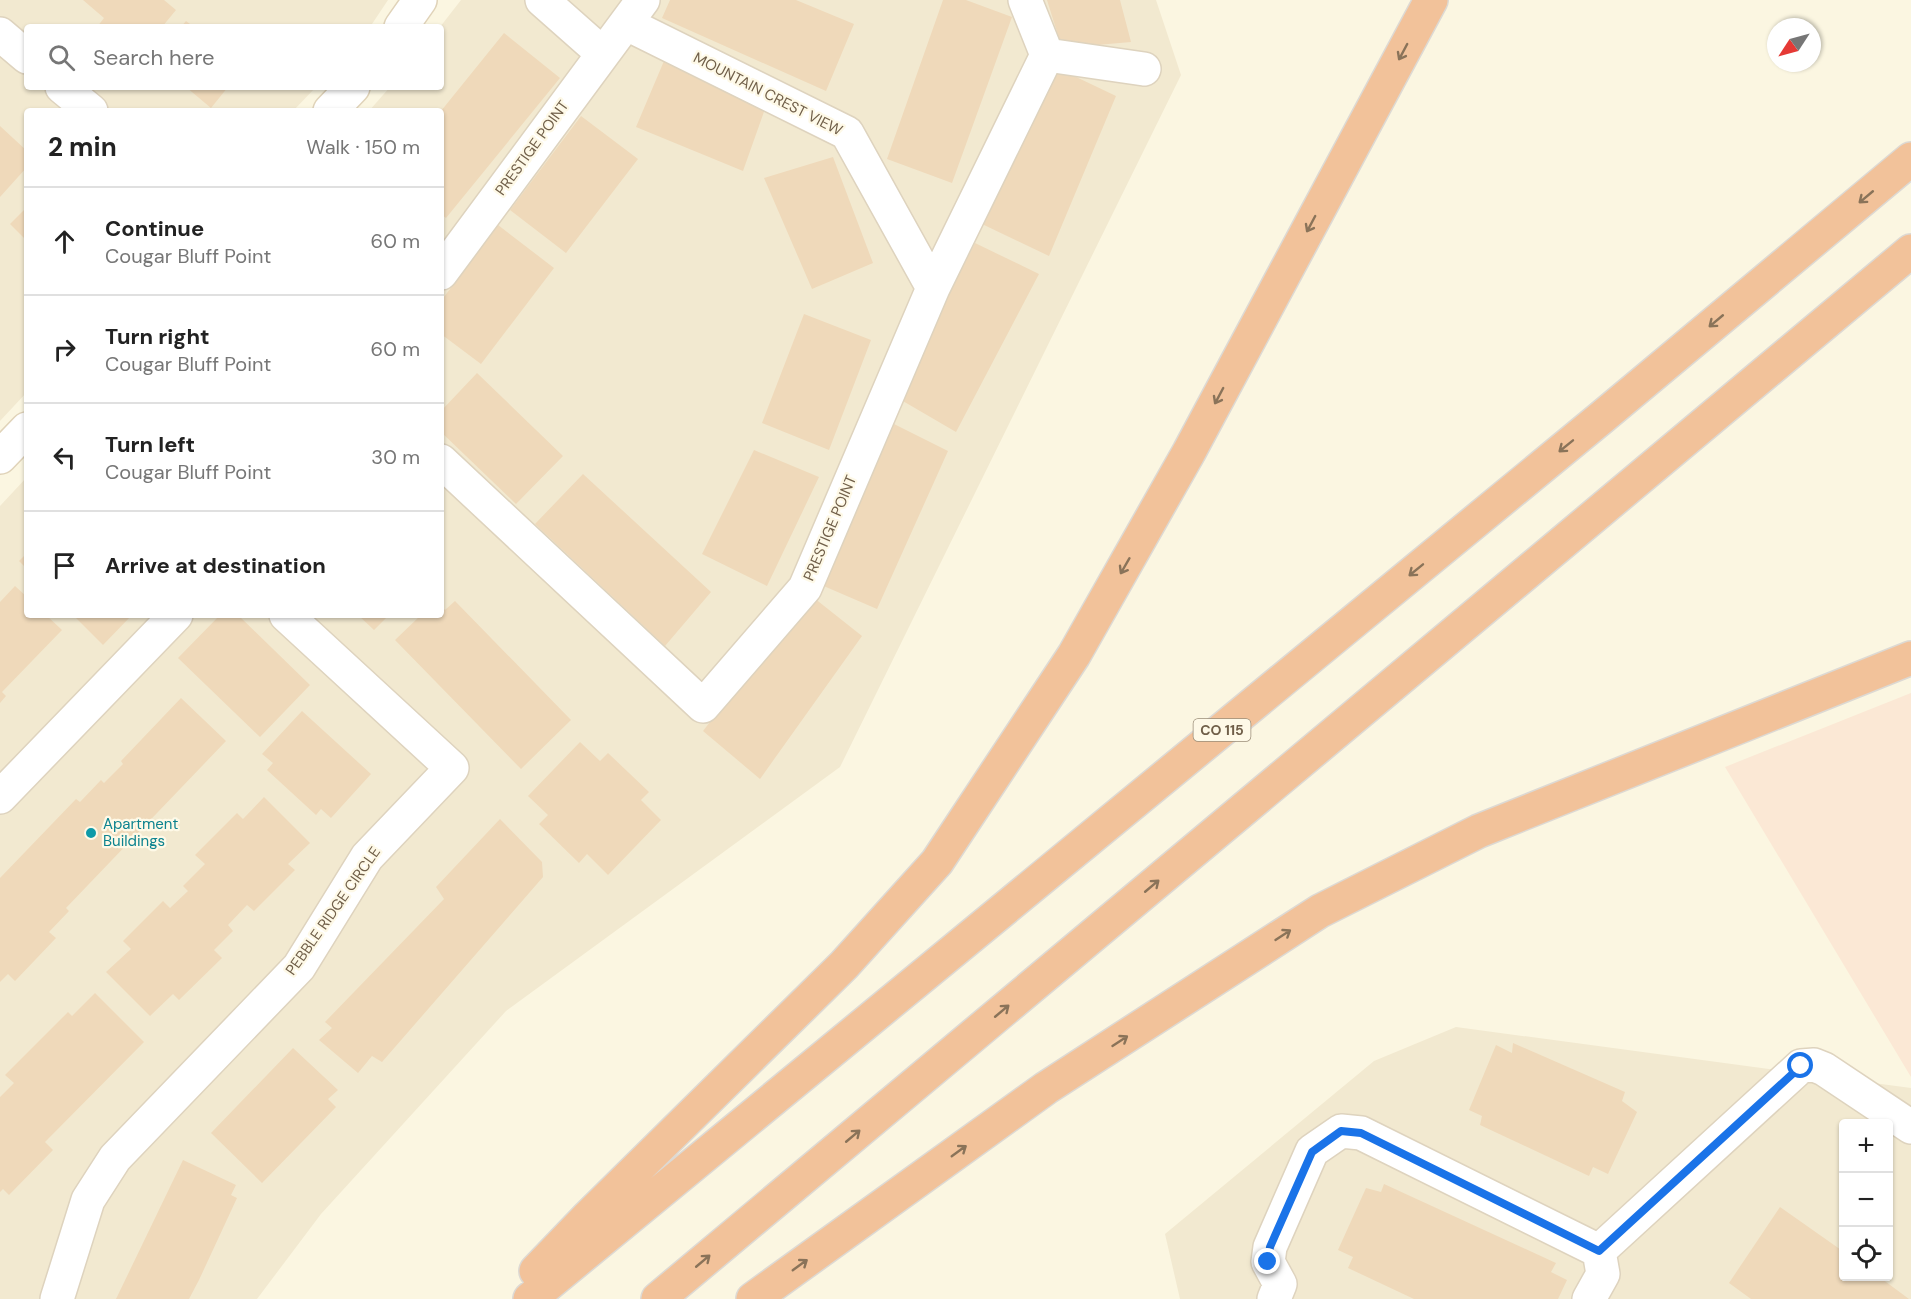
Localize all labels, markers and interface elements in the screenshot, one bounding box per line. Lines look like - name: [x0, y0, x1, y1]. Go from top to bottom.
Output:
- north arrow: [1767, 18, 1821, 72]
- search box: [24, 24, 444, 90]
- icon: search: [45, 41, 78, 74]
- one-way arrow: [1397, 42, 1408, 60]
- text: Search here: [93, 43, 214, 72]
- street label: MOUNTAIN CREST VIEW: [690, 48, 846, 141]
- street label: PRESTIGE POINT: [491, 96, 573, 200]
- text: 2 min: [48, 130, 117, 164]
- text: Walk · 150 m: [306, 134, 420, 160]
- one-way arrow: [1858, 190, 1874, 203]
- text: Continue: [105, 214, 204, 243]
- one-way arrow: [1305, 214, 1316, 232]
- icon: ahead: [48, 225, 81, 258]
- text: 60 m: [371, 228, 420, 254]
- text: Cougar Bluff Point: [105, 243, 271, 269]
- one-way arrow: [1708, 315, 1724, 328]
- text: Turn right: [105, 322, 210, 351]
- icon: right: [48, 333, 81, 366]
- text: 60 m: [371, 336, 420, 362]
- text: Cougar Bluff Point: [105, 351, 271, 377]
- one-way arrow: [1213, 386, 1224, 404]
- text: Turn left: [105, 430, 195, 459]
- one-way arrow: [1559, 440, 1575, 453]
- icon: left: [48, 441, 81, 474]
- text: 30 m: [371, 444, 420, 470]
- text: Cougar Bluff Point: [105, 459, 271, 485]
- street label: PRESTIGE POINT: [799, 472, 861, 584]
- icon: arrive: [48, 549, 81, 582]
- text: Arrive at destination: [105, 551, 326, 580]
- one-way arrow: [1118, 557, 1130, 574]
- one-way arrow: [1409, 563, 1424, 577]
- road number: CO 115: [1194, 719, 1250, 741]
- place label: Apartment Buildings: [103, 814, 178, 851]
- marker: Apartment Buildings: [84, 826, 98, 840]
- street label: PEBBLE RIDGE CIRCLE: [281, 843, 385, 979]
- one-way arrow: [1144, 879, 1159, 893]
- one-way arrow: [1275, 929, 1291, 941]
- one-way arrow: [994, 1004, 1009, 1018]
- one-way arrow: [1111, 1035, 1127, 1047]
- route start: [1787, 1052, 1813, 1078]
- map controls: [1839, 1119, 1893, 1281]
- button: +: [1839, 1119, 1893, 1173]
- one-way arrow: [845, 1130, 861, 1143]
- one-way arrow: [950, 1145, 966, 1157]
- button: −: [1839, 1173, 1893, 1227]
- button: locate: [1839, 1227, 1893, 1281]
- route end: [1254, 1248, 1280, 1274]
- one-way arrow: [695, 1255, 711, 1268]
- one-way arrow: [792, 1259, 808, 1271]

